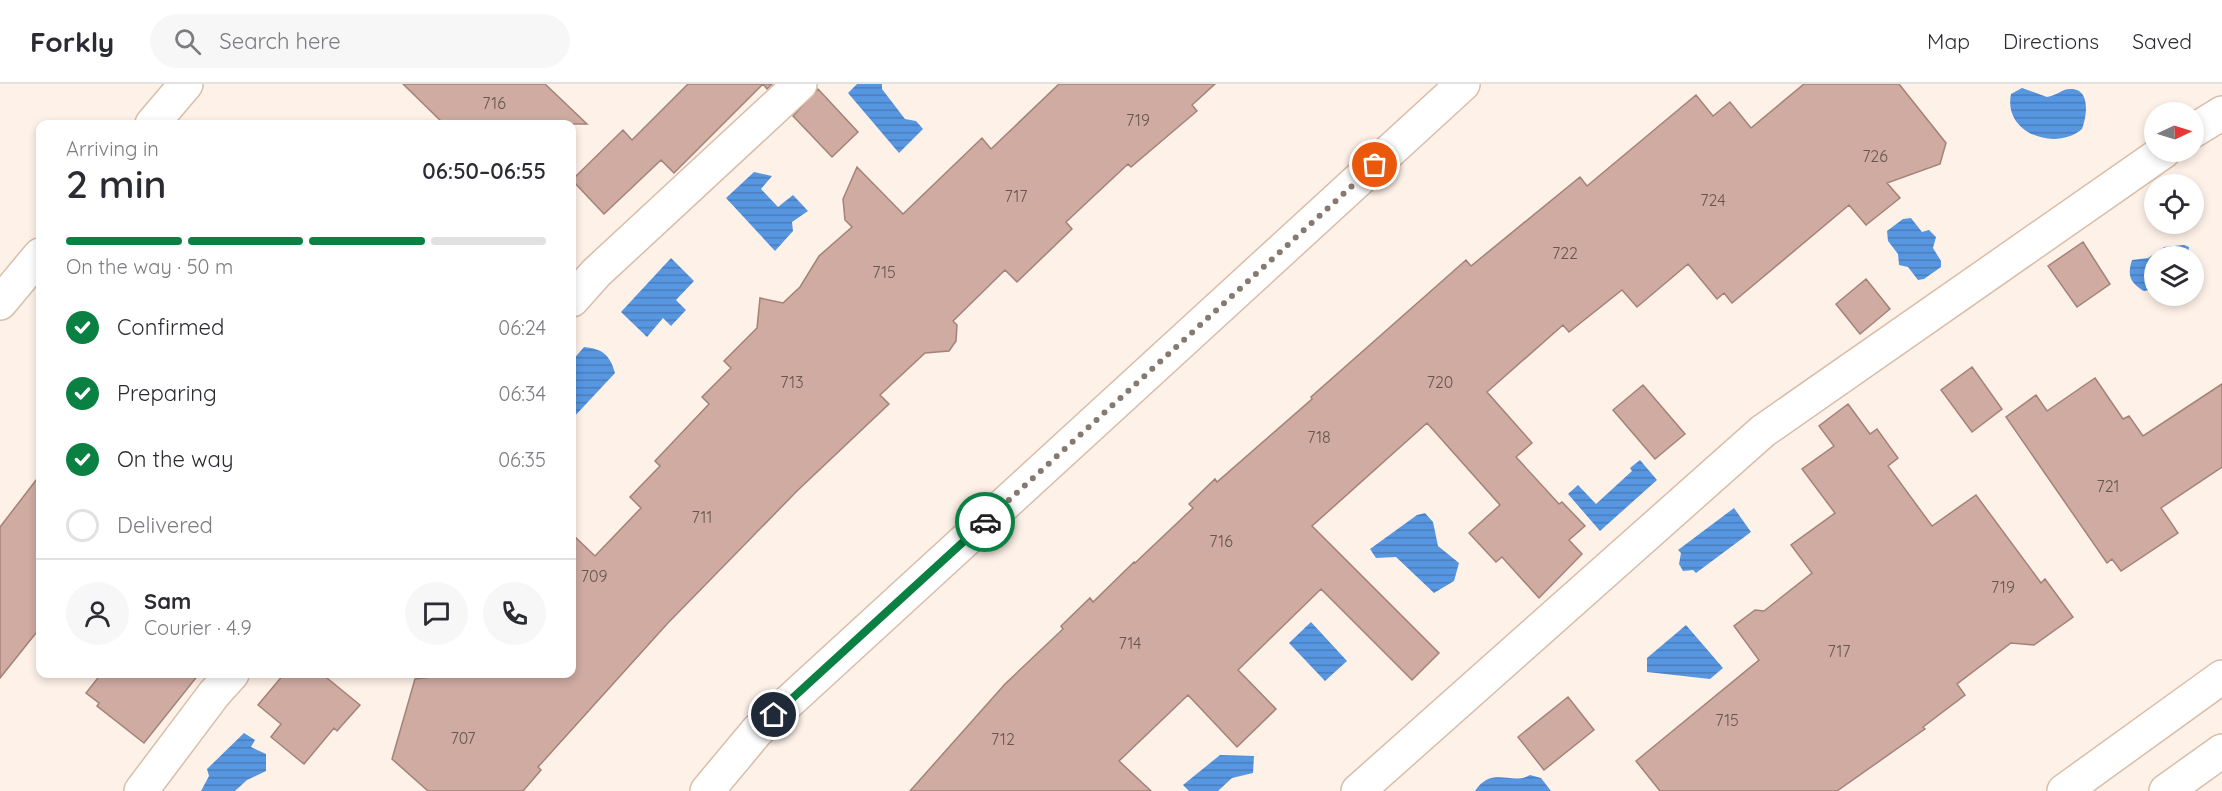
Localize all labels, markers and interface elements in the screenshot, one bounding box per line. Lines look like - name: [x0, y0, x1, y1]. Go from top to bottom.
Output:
- search box: [150, 14, 570, 68]
- text: Forkly: [30, 24, 114, 59]
- icon: search: [171, 25, 204, 58]
- text: Search here: [219, 27, 341, 55]
- text: Map: [1927, 28, 1970, 54]
- text: Directions: [2003, 28, 2099, 54]
- text: Saved: [2132, 28, 2192, 54]
- house number: 716: [482, 93, 506, 113]
- north arrow: [2144, 102, 2204, 162]
- map controls: [2144, 102, 2204, 306]
- house number: 719: [1126, 110, 1150, 130]
- text: Arriving in: [66, 136, 159, 161]
- pin: [1349, 139, 1400, 190]
- house number: 726: [1862, 146, 1888, 166]
- icon: bag: [1358, 148, 1391, 181]
- text: 06:50–06:55: [422, 157, 546, 185]
- text: 2 min: [66, 159, 167, 208]
- button: locate: [2144, 174, 2204, 234]
- house number: 717: [1004, 186, 1028, 206]
- house number: 724: [1700, 190, 1726, 210]
- house number: 722: [1552, 243, 1578, 263]
- button: layers: [2144, 246, 2204, 306]
- text: On the way · 50 m: [66, 254, 233, 279]
- house number: 715: [872, 262, 896, 282]
- icon: check: [66, 311, 99, 344]
- text: Confirmed: [117, 313, 224, 341]
- text: 06:24: [498, 315, 546, 340]
- house number: 713: [780, 372, 804, 392]
- house number: 720: [1427, 372, 1453, 392]
- icon: check: [66, 377, 99, 410]
- text: Preparing: [117, 379, 217, 407]
- text: 06:34: [499, 381, 546, 406]
- house number: 718: [1307, 427, 1331, 447]
- icon: check: [66, 443, 99, 476]
- text: On the way: [117, 445, 233, 473]
- text: 06:35: [498, 447, 546, 472]
- house number: 721: [2097, 476, 2120, 496]
- courier: [955, 492, 1015, 552]
- icon: car: [969, 506, 1002, 539]
- house number: 711: [692, 507, 712, 527]
- text: Delivered: [117, 511, 213, 539]
- house number: 716: [1209, 531, 1233, 551]
- house number: 709: [581, 566, 607, 586]
- house number: 719: [1991, 577, 2015, 597]
- button: person: [66, 582, 129, 645]
- button: chat: [405, 582, 468, 645]
- button: phone: [483, 582, 546, 645]
- text: Sam: [144, 587, 191, 615]
- text: Courier · 4.9: [144, 615, 252, 640]
- house number: 714: [1118, 633, 1142, 653]
- house number: 717: [1827, 641, 1851, 661]
- pin: [748, 689, 799, 740]
- icon: home: [757, 698, 790, 731]
- house number: 715: [1715, 710, 1739, 730]
- house number: 707: [450, 728, 476, 748]
- house number: 712: [991, 729, 1015, 749]

